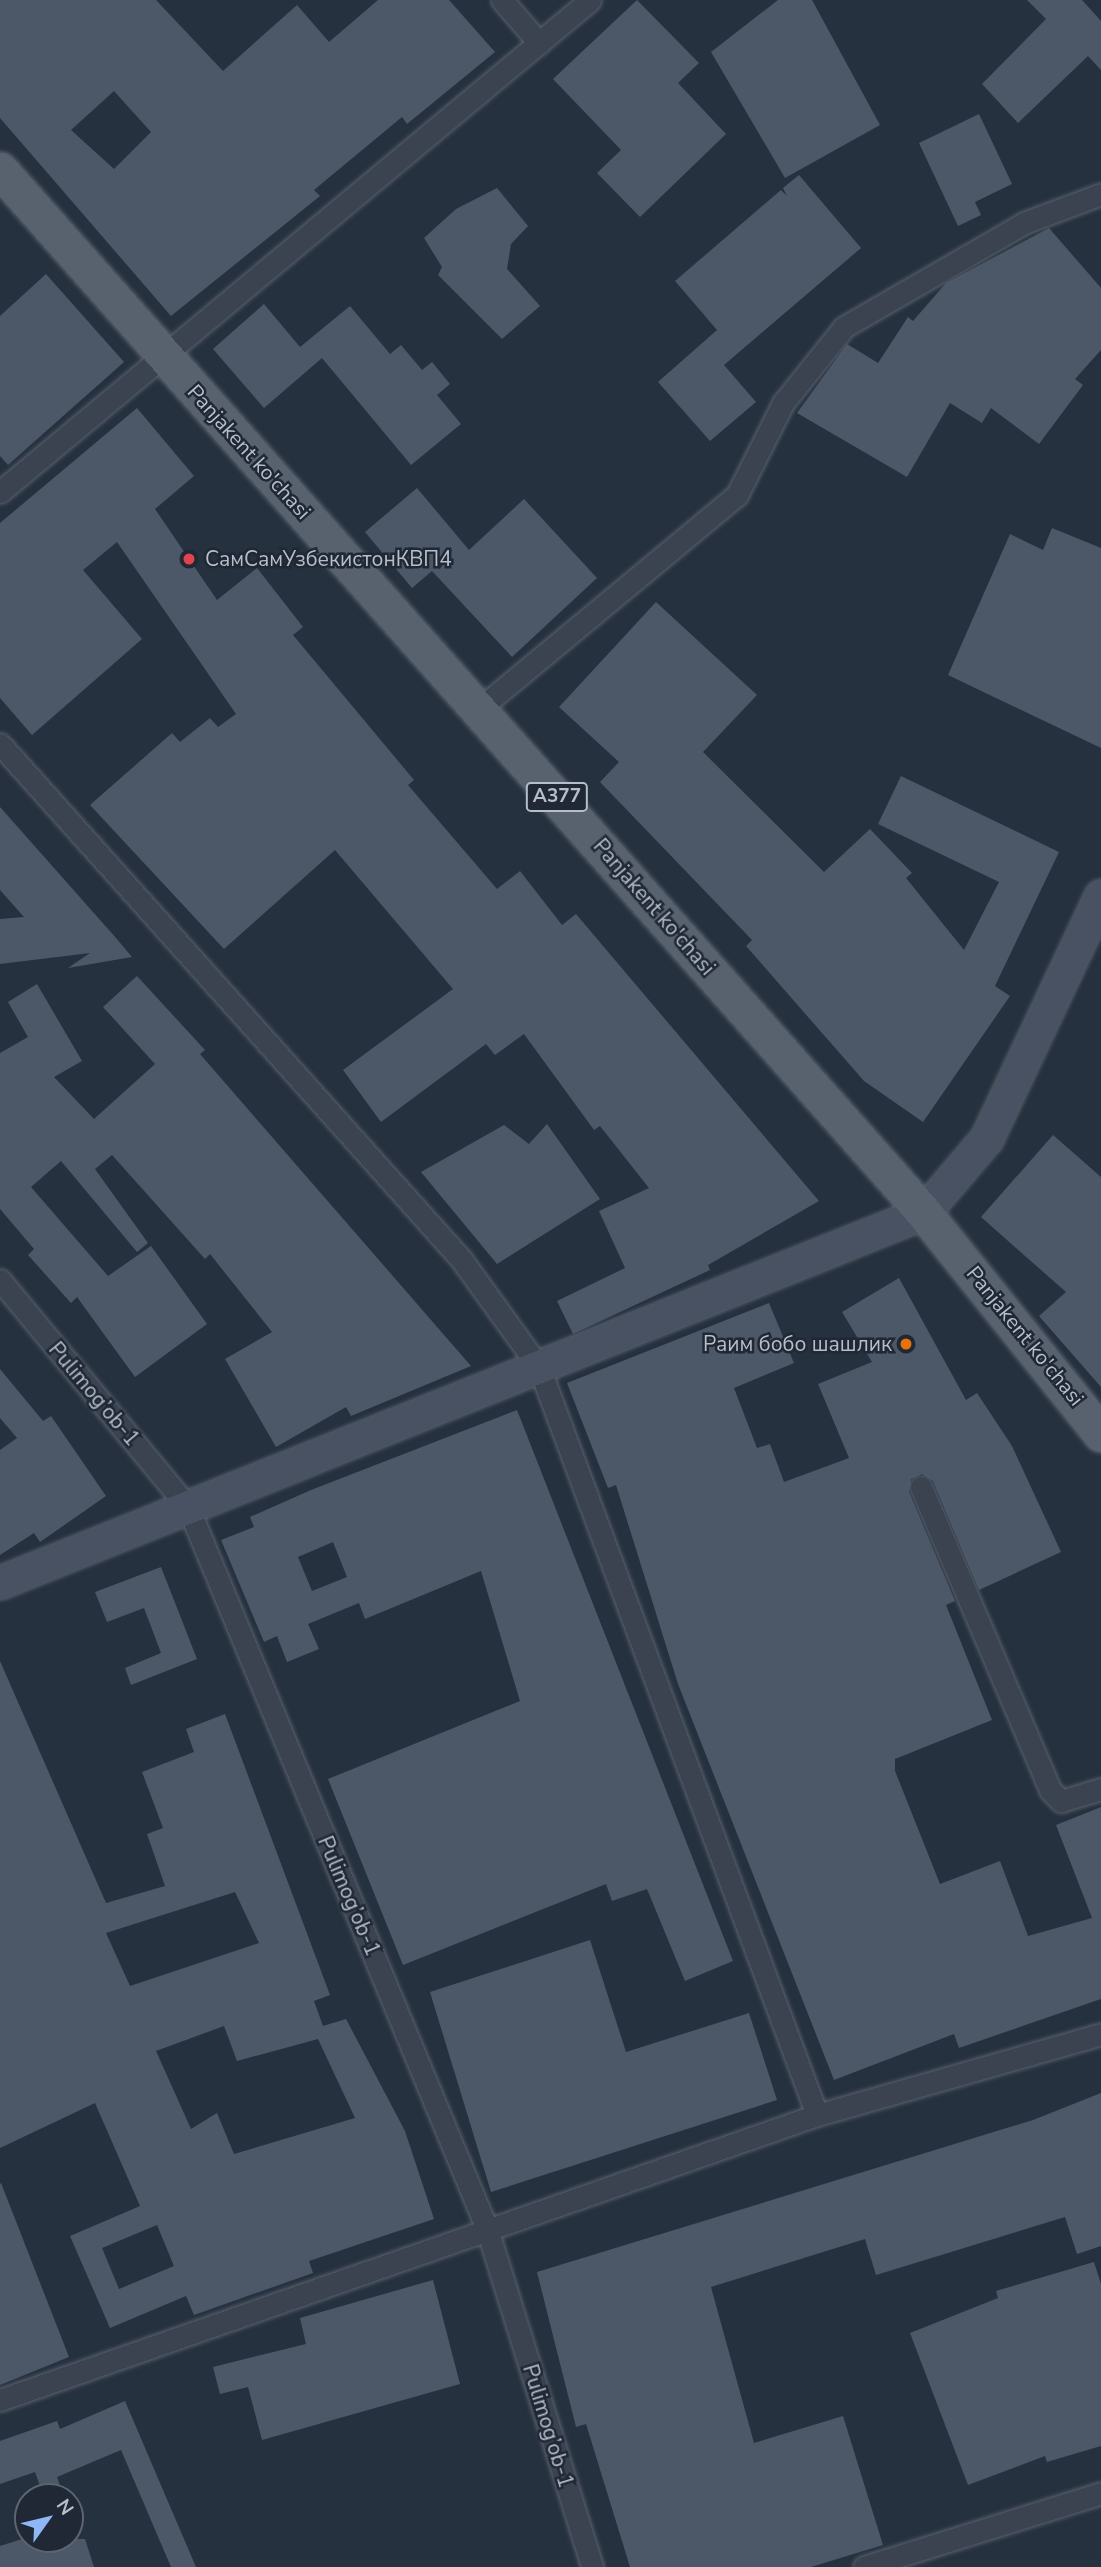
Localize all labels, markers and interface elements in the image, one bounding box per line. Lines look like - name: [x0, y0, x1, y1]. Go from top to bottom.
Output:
- street label: Panjakent ko'chasi: [182, 380, 316, 524]
- place label: СамСамУзбекистонКВП4: [205, 546, 452, 572]
- marker: СамСамУзбекистонКВП4: [179, 549, 199, 569]
- road number: A377: [526, 782, 588, 812]
- street label: Panjakent ko'chasi: [588, 834, 720, 980]
- street label: Panjakent ko'chasi: [961, 1261, 1089, 1411]
- place label: Раим бобо шашлик: [703, 1331, 892, 1357]
- marker: Раим бобо шашлик: [898, 1336, 914, 1352]
- street label: Pulimog’ob-1: [43, 1337, 145, 1451]
- street label: Pulimog’ob-1: [312, 1832, 386, 1960]
- street label: Pulimog’ob-1: [517, 2361, 579, 2491]
- north arrow: [14, 2483, 84, 2553]
- text: N: [50, 2494, 80, 2521]

